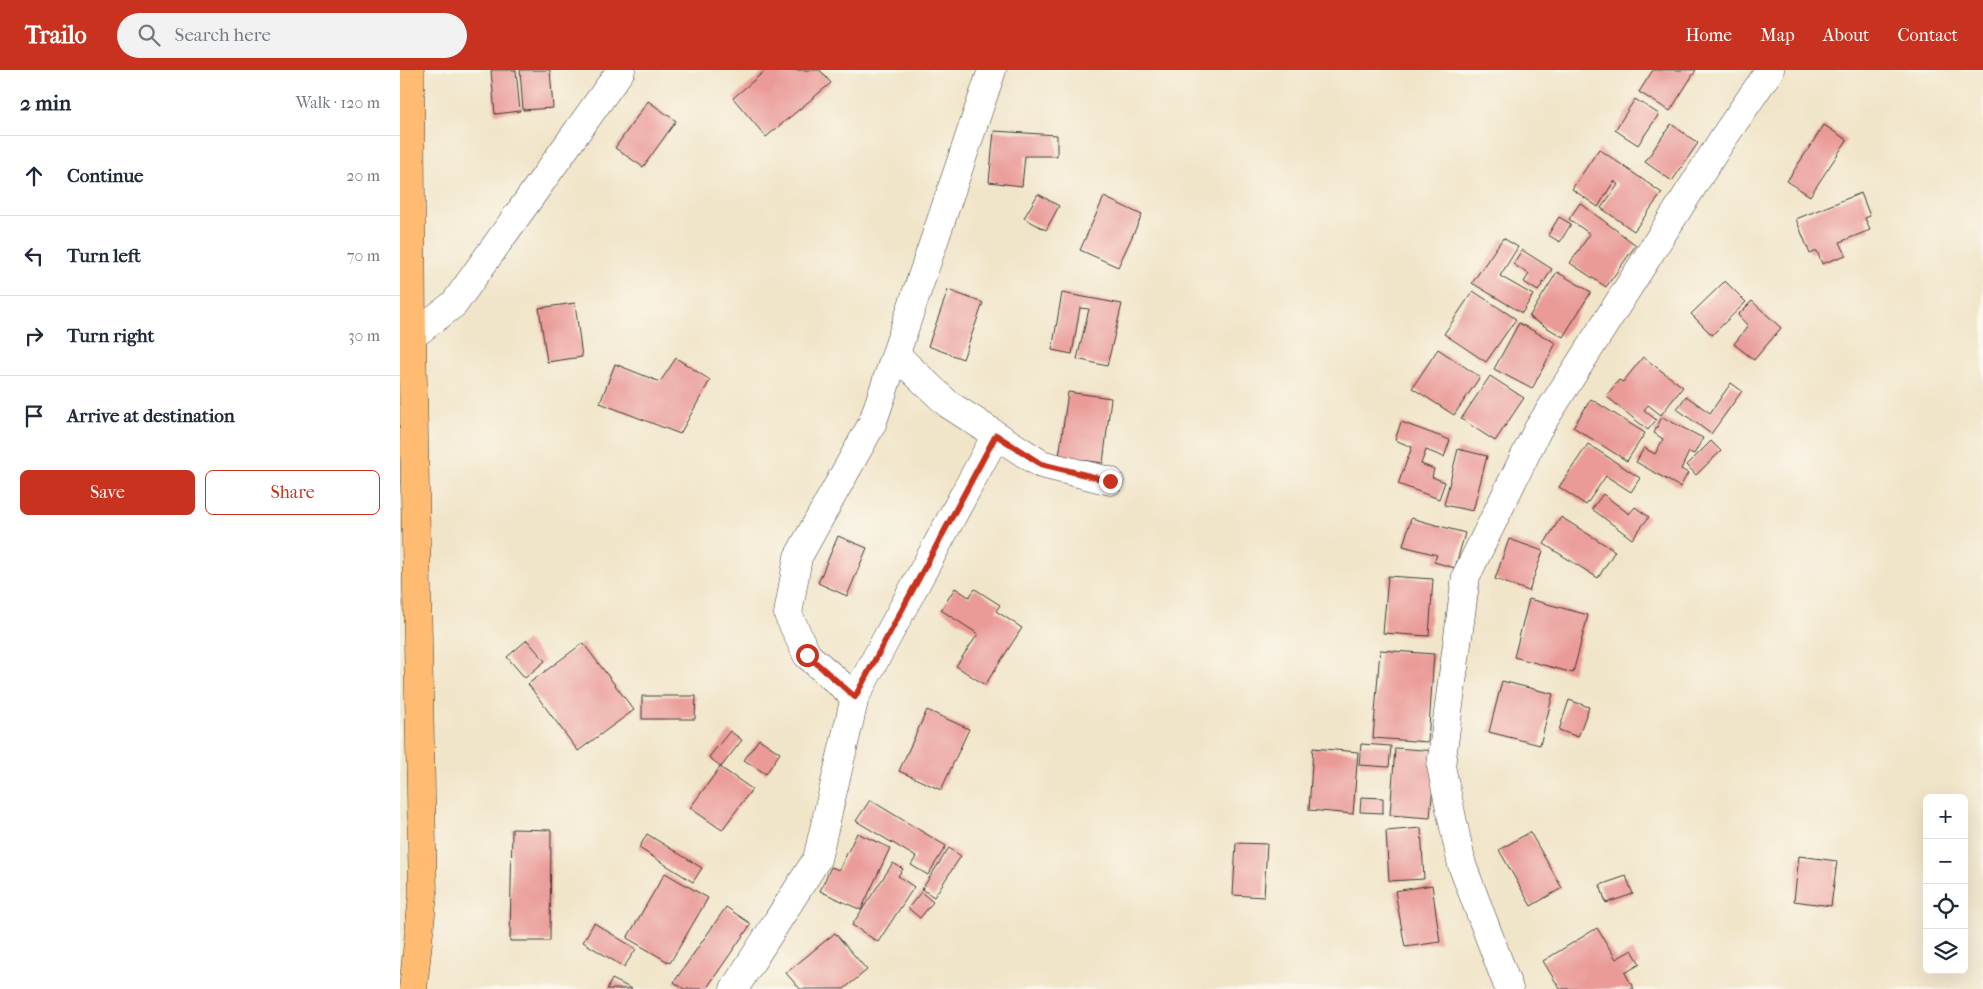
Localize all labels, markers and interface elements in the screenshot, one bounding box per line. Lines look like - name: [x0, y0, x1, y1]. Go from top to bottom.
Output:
- search box: [117, 13, 467, 58]
- text: Trailo: [25, 21, 87, 49]
- icon: search: [135, 21, 163, 49]
- text: Search here: [175, 24, 271, 46]
- text: Home: [1685, 25, 1732, 46]
- text: Map: [1760, 25, 1795, 46]
- text: About: [1823, 25, 1869, 46]
- text: Contact: [1897, 25, 1958, 46]
- text: 2 min: [20, 91, 71, 115]
- text: Walk · 120 m: [296, 93, 380, 112]
- icon: ahead: [20, 162, 48, 190]
- text: Continue: [67, 165, 143, 187]
- text: 20 m: [346, 166, 380, 185]
- icon: left: [20, 242, 48, 270]
- text: Turn left: [67, 245, 141, 267]
- text: 70 m: [347, 246, 380, 265]
- icon: right: [20, 322, 48, 350]
- text: Turn right: [67, 325, 154, 347]
- text: 30 m: [348, 326, 380, 345]
- icon: arrive: [20, 402, 48, 430]
- text: Arrive at destination: [67, 405, 235, 427]
- button: Save: [20, 470, 195, 515]
- button: Share: [205, 470, 380, 515]
- route end: [1099, 470, 1122, 493]
- route start: [796, 644, 819, 667]
- map controls: [1923, 794, 1968, 974]
- button: +: [1923, 794, 1968, 839]
- button: −: [1923, 839, 1968, 884]
- button: locate: [1923, 884, 1968, 929]
- button: layers: [1923, 929, 1968, 974]

